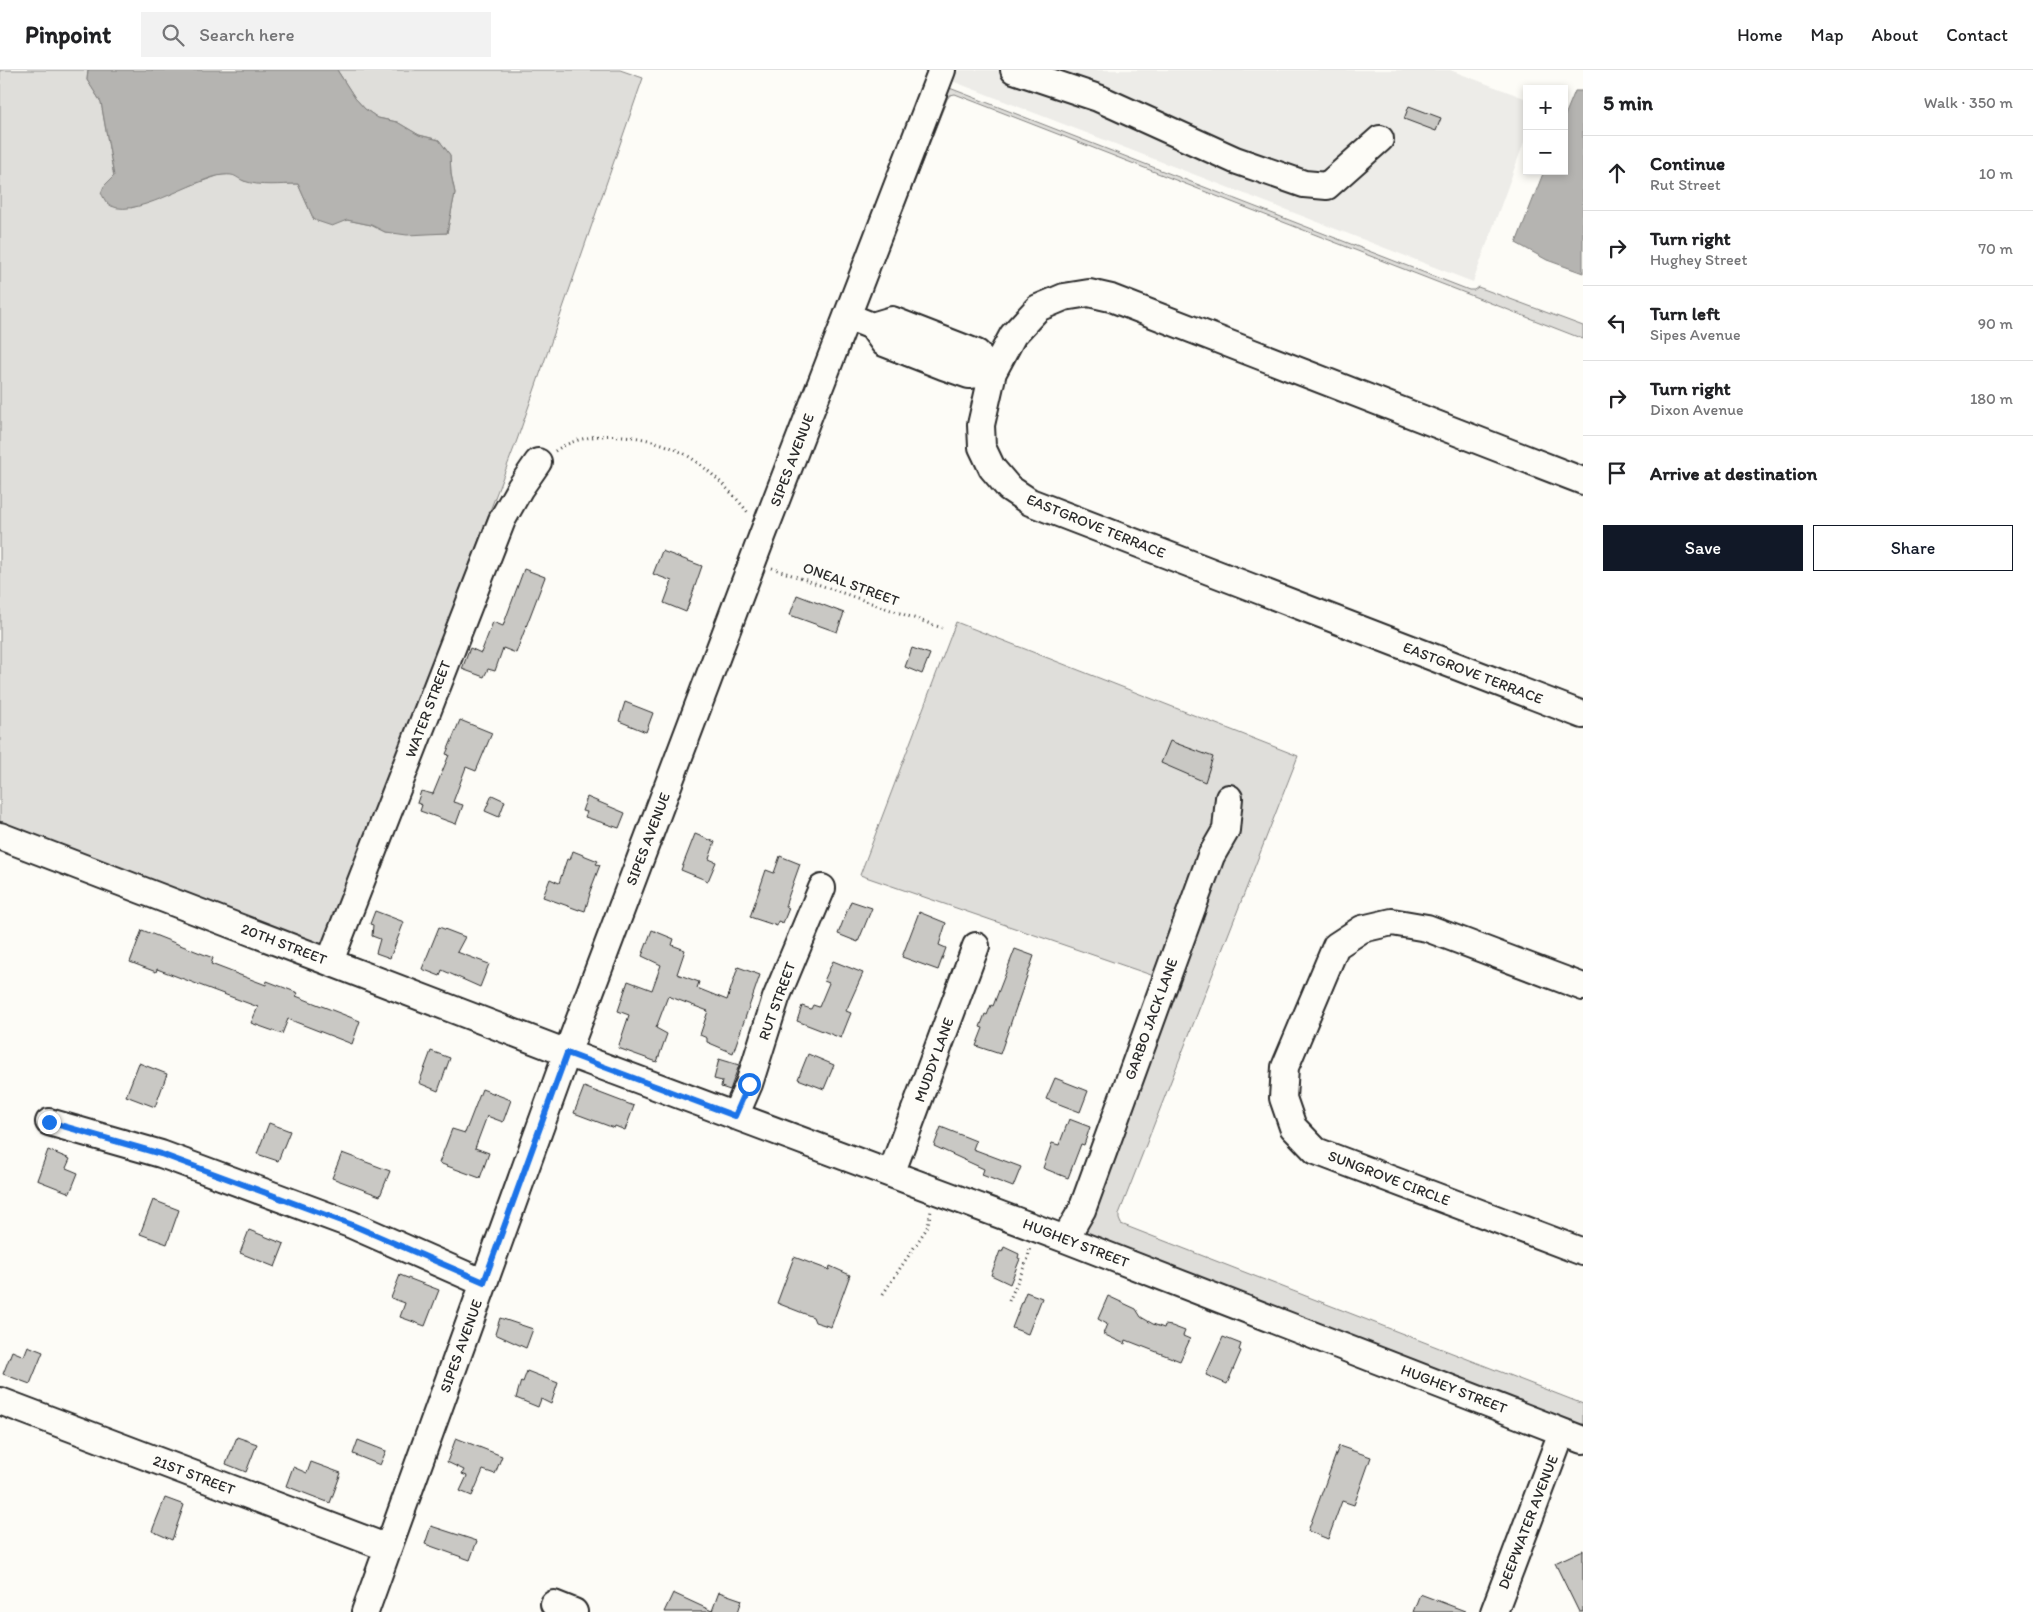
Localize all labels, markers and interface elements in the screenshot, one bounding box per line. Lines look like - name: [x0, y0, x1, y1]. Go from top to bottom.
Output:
- search box: [141, 12, 491, 57]
- text: Pinpoint: [25, 20, 111, 49]
- icon: search: [159, 21, 187, 49]
- text: Search here: [199, 23, 294, 46]
- text: Home: [1737, 24, 1783, 46]
- text: Map: [1811, 24, 1844, 46]
- text: About: [1872, 24, 1918, 46]
- text: Contact: [1946, 24, 2008, 46]
- map controls: [1523, 85, 1568, 175]
- button: +: [1523, 85, 1568, 130]
- text: 5 min: [1603, 90, 1653, 115]
- text: Walk · 350 m: [1924, 93, 2013, 112]
- button: −: [1523, 130, 1568, 175]
- text: Continue: [1650, 152, 1725, 175]
- icon: ahead: [1603, 159, 1631, 187]
- text: 10 m: [1979, 164, 2013, 183]
- text: Rut Street: [1650, 175, 1721, 194]
- text: Turn right: [1650, 227, 1731, 250]
- icon: right: [1603, 234, 1631, 262]
- text: 70 m: [1978, 239, 2013, 258]
- text: Hughey Street: [1650, 250, 1747, 269]
- text: Turn left: [1650, 302, 1720, 325]
- icon: left: [1603, 309, 1631, 337]
- text: 90 m: [1978, 314, 2013, 333]
- text: Sipes Avenue: [1650, 325, 1741, 344]
- text: Turn right: [1650, 377, 1731, 400]
- icon: right: [1603, 384, 1631, 412]
- text: 180 m: [1970, 389, 2013, 408]
- text: Dixon Avenue: [1650, 400, 1744, 419]
- street label: SIPES AVENUE: [766, 411, 818, 509]
- icon: arrive: [1603, 459, 1631, 487]
- text: Arrive at destination: [1650, 462, 1817, 485]
- street label: EASTGROVE TERRACE: [1024, 490, 1168, 562]
- button: Save: [1603, 525, 1803, 571]
- button: Share: [1813, 525, 2013, 571]
- street label: ONEAL STREET: [800, 558, 902, 610]
- street label: EASTGROVE TERRACE: [1401, 638, 1545, 708]
- street label: WATER STREET: [401, 657, 455, 760]
- street label: SIPES AVENUE: [622, 790, 674, 888]
- street label: 20TH STREET: [239, 919, 330, 969]
- street label: GARBO JACK LANE: [1121, 956, 1181, 1082]
- street label: RUT STREET: [755, 959, 800, 1043]
- street label: MUDDY LANE: [910, 1015, 958, 1105]
- route start: [738, 1073, 761, 1096]
- route end: [38, 1111, 61, 1134]
- street label: SUNGROVE CIRCLE: [1325, 1146, 1453, 1210]
- street label: HUGHEY STREET: [1020, 1214, 1132, 1272]
- street label: SIPES AVENUE: [436, 1297, 486, 1395]
- street label: HUGHEY STREET: [1398, 1360, 1510, 1418]
- street label: 21ST STREET: [150, 1451, 238, 1499]
- street label: DEEPWATER AVENUE: [1494, 1452, 1562, 1592]

